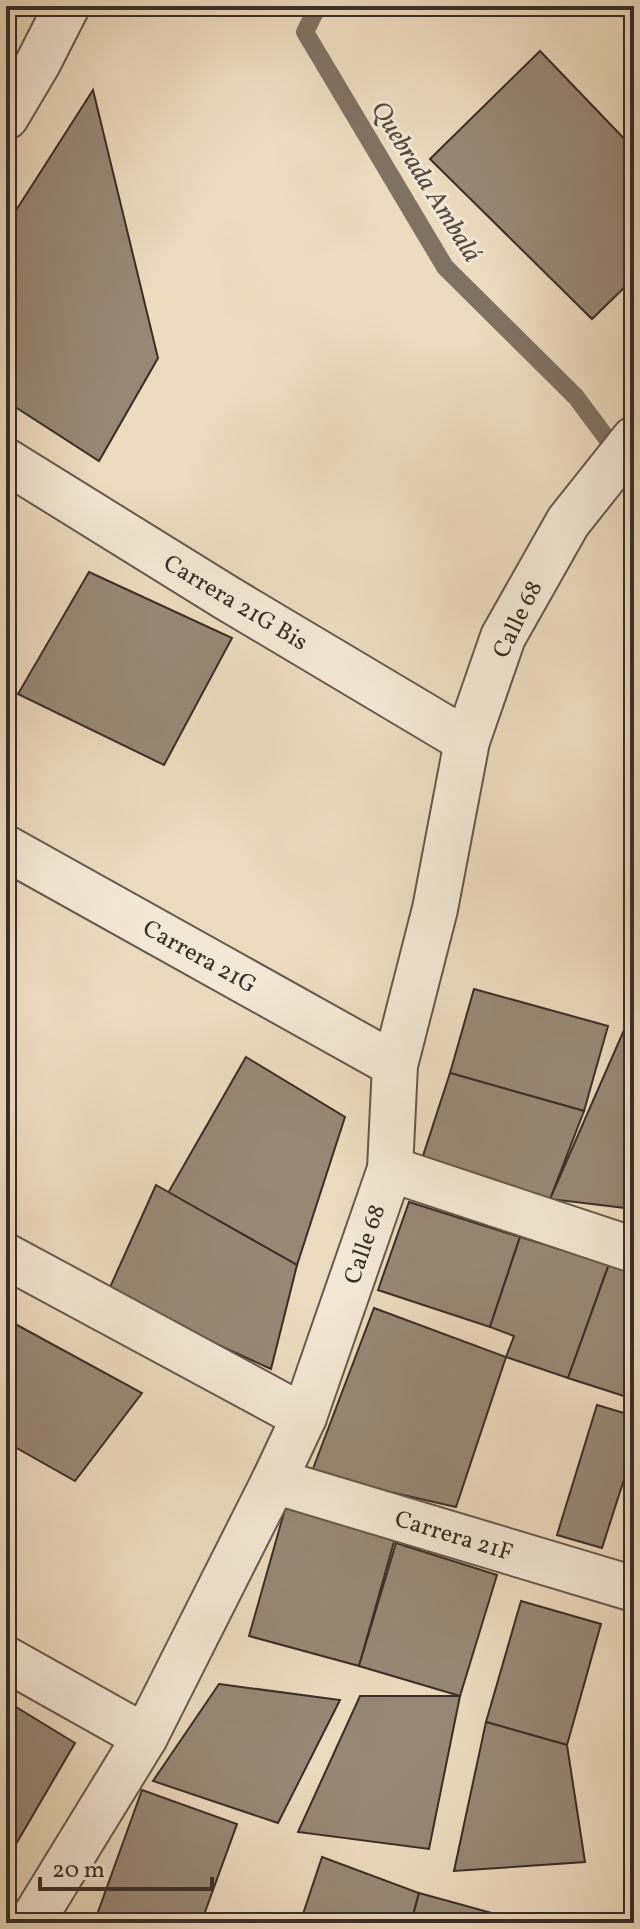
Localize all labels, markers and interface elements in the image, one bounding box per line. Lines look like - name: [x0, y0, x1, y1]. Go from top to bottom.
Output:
- water label: Quebrada Ambalá: [361, 95, 489, 270]
- street label: Carrera 21G Bis: [156, 547, 314, 660]
- street label: Calle 68: [485, 575, 552, 664]
- street label: Carrera 21G: [136, 912, 262, 1003]
- street label: Calle 68: [336, 1200, 395, 1289]
- street label: Carrera 21F: [390, 1503, 517, 1571]
- scale bar: [40, 1841, 212, 1891]
- text: 20 m: [52, 1854, 105, 1888]

